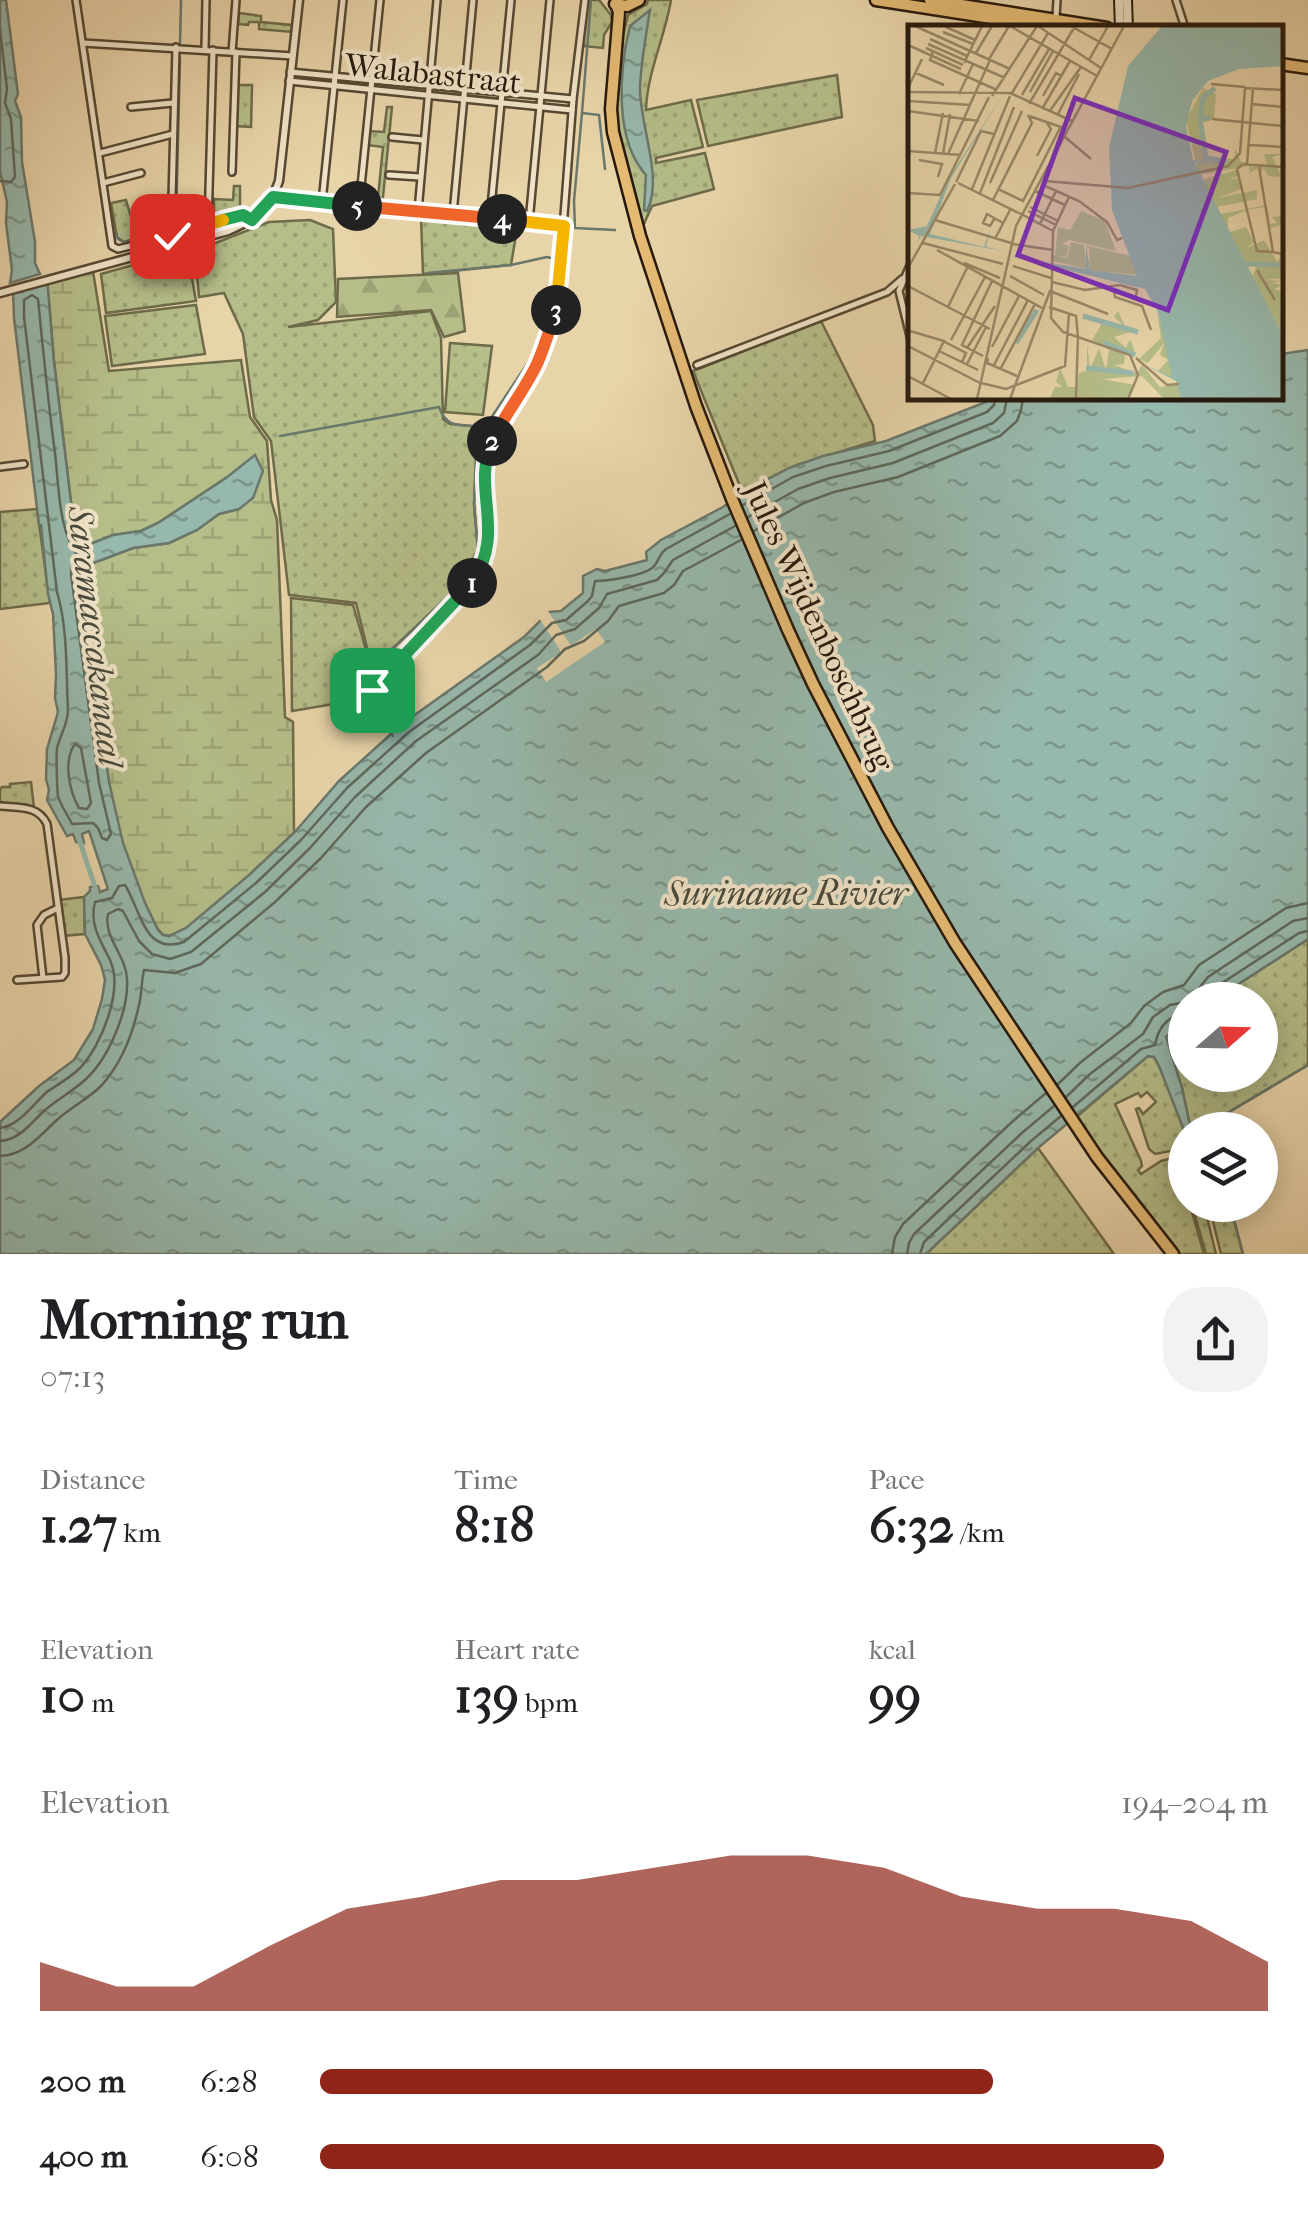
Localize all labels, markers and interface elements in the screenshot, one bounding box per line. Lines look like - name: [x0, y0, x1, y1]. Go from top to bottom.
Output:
- inset map: [908, 25, 1283, 400]
- street label: Walabastraat: [342, 46, 524, 102]
- pin: 5: [332, 181, 382, 231]
- text: 5: [351, 189, 363, 222]
- pin: [130, 194, 215, 279]
- pin: 4: [477, 194, 527, 244]
- text: 4: [494, 202, 510, 235]
- icon: check: [145, 209, 200, 264]
- pin: 3: [531, 285, 581, 335]
- text: 3: [550, 293, 562, 326]
- pin: 2: [467, 416, 517, 466]
- text: 2: [485, 424, 499, 457]
- street label: Jules Wijdenboschbrug: [734, 473, 903, 777]
- water label: Saramaccakanaal: [59, 503, 132, 772]
- pin: 1: [447, 558, 497, 608]
- text: 1: [467, 566, 477, 599]
- pin: [330, 648, 415, 733]
- icon: arrive: [345, 663, 400, 718]
- water label: Suriname Rivier: [663, 873, 910, 914]
- north arrow: [1168, 982, 1278, 1092]
- map controls: [1168, 982, 1278, 1222]
- button: layers: [1168, 1112, 1278, 1222]
- button: share: [1163, 1287, 1268, 1392]
- text: Morning run: [40, 1288, 348, 1352]
- text: 07:13: [40, 1358, 105, 1395]
- text: Distance: [40, 1463, 145, 1496]
- text: Time: [454, 1463, 518, 1496]
- text: Pace: [869, 1463, 924, 1496]
- text: 1.27: [40, 1496, 117, 1555]
- text: 8:18: [454, 1496, 535, 1555]
- text: 6:32: [869, 1496, 954, 1555]
- text: km: [117, 1516, 161, 1549]
- text: /km: [954, 1516, 1005, 1549]
- text: Elevation: [40, 1633, 153, 1666]
- text: Heart rate: [454, 1633, 580, 1666]
- text: kcal: [869, 1633, 916, 1666]
- text: 10: [40, 1666, 85, 1725]
- text: 139: [454, 1666, 519, 1725]
- text: 99: [869, 1666, 921, 1725]
- text: m: [85, 1686, 114, 1719]
- text: bpm: [519, 1686, 578, 1719]
- text: Elevation: [40, 1784, 169, 1821]
- text: 194–204 m: [1121, 1784, 1268, 1821]
- text: 200 m: [40, 2063, 125, 2100]
- text: 6:28: [200, 2063, 258, 2100]
- text: 400 m: [40, 2138, 128, 2175]
- text: 6:08: [200, 2138, 259, 2175]

